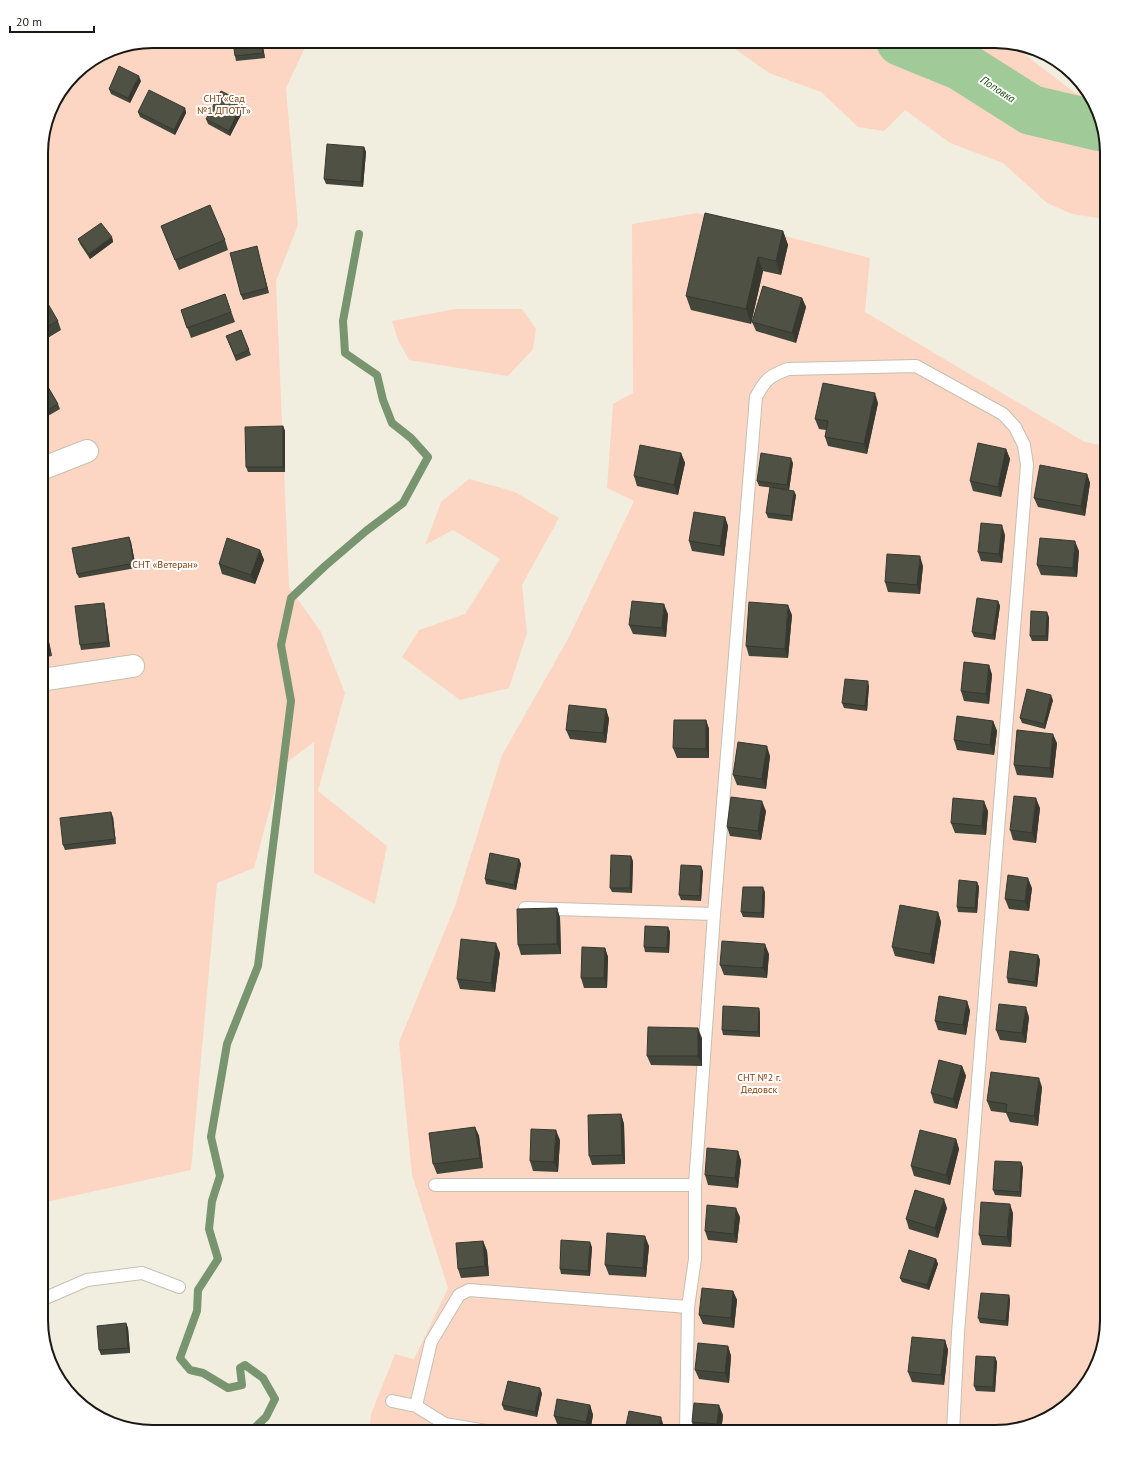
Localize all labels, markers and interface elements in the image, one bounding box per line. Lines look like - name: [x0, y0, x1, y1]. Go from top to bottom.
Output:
- scale bar: [10, 8, 94, 34]
- text: 20 m: [16, 14, 42, 29]
- water label: Поповка: [978, 73, 1019, 106]
- park label: СНТ «Сад №1 ДПОТТ»: [197, 92, 251, 117]
- park label: СНТ «Ветеран»: [132, 558, 198, 571]
- park label: СНТ №2 г. Дедовск: [737, 1071, 781, 1096]

